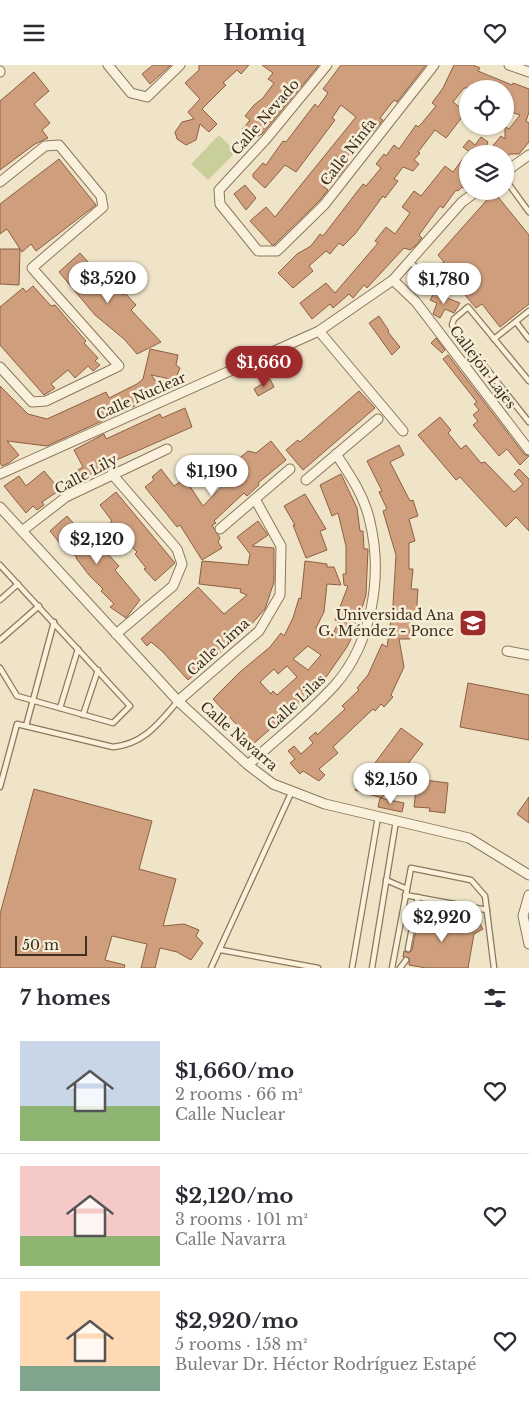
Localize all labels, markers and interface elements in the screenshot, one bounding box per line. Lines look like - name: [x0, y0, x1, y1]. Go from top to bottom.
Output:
- icon: menu: [20, 19, 48, 47]
- text: Homiq: [224, 19, 305, 46]
- icon: heart: [481, 19, 509, 47]
- street label: Calle Nevado: [227, 75, 303, 159]
- map controls: [459, 80, 514, 200]
- button: locate: [459, 80, 514, 135]
- street label: Calle Ninfa: [316, 115, 380, 189]
- button: layers: [459, 145, 514, 200]
- pin: $3,520: [67, 261, 149, 304]
- pin: $1,780: [403, 263, 485, 305]
- text: $3,520: [80, 268, 136, 288]
- text: $1,780: [418, 269, 470, 289]
- street label: Callejón Lajes: [446, 322, 520, 412]
- pin: $1,660: [223, 345, 305, 388]
- text: $1,660: [237, 352, 291, 372]
- street label: Calle Nuclear: [93, 368, 189, 424]
- street label: Calle Lily: [52, 450, 121, 498]
- pin: $1,190: [171, 455, 253, 497]
- text: $1,190: [186, 461, 238, 481]
- pin: $2,120: [56, 523, 138, 565]
- text: $2,120: [70, 529, 124, 549]
- place label: Universidad Ana G. Méndez - Ponce: [318, 606, 454, 640]
- school or university icon: Universidad Ana G. Méndez - Ponce: [458, 608, 488, 638]
- street label: Calle Lima: [183, 614, 253, 680]
- street label: Calle Lilas: [263, 670, 329, 734]
- street label: Calle Navarra: [196, 697, 282, 775]
- pin: $2,150: [350, 763, 432, 805]
- text: $2,150: [364, 769, 418, 789]
- pin: $2,920: [401, 901, 483, 943]
- text: $2,920: [413, 907, 471, 927]
- scale bar: [15, 933, 88, 956]
- text: 50 m: [22, 936, 59, 954]
- icon: filters: [481, 984, 509, 1012]
- text: 7 homes: [20, 985, 111, 1011]
- text: $1,660/mo: [175, 1058, 294, 1084]
- icon: home: [60, 1061, 120, 1121]
- icon: heart: [481, 1077, 509, 1105]
- text: 2 rooms · 66 m²: [175, 1084, 303, 1104]
- text: Calle Nuclear: [175, 1104, 285, 1124]
- text: $2,120/mo: [175, 1183, 293, 1209]
- icon: home: [60, 1186, 120, 1246]
- icon: heart: [481, 1202, 509, 1230]
- text: 3 rooms · 101 m²: [175, 1209, 308, 1229]
- text: Calle Navarra: [175, 1229, 286, 1249]
- text: $2,920/mo: [175, 1308, 298, 1334]
- icon: home: [60, 1311, 120, 1371]
- icon: heart: [491, 1327, 519, 1355]
- text: 5 rooms · 158 m²: [175, 1334, 307, 1354]
- text: Bulevar Dr. Héctor Rodríguez Estapé: [175, 1354, 476, 1374]

